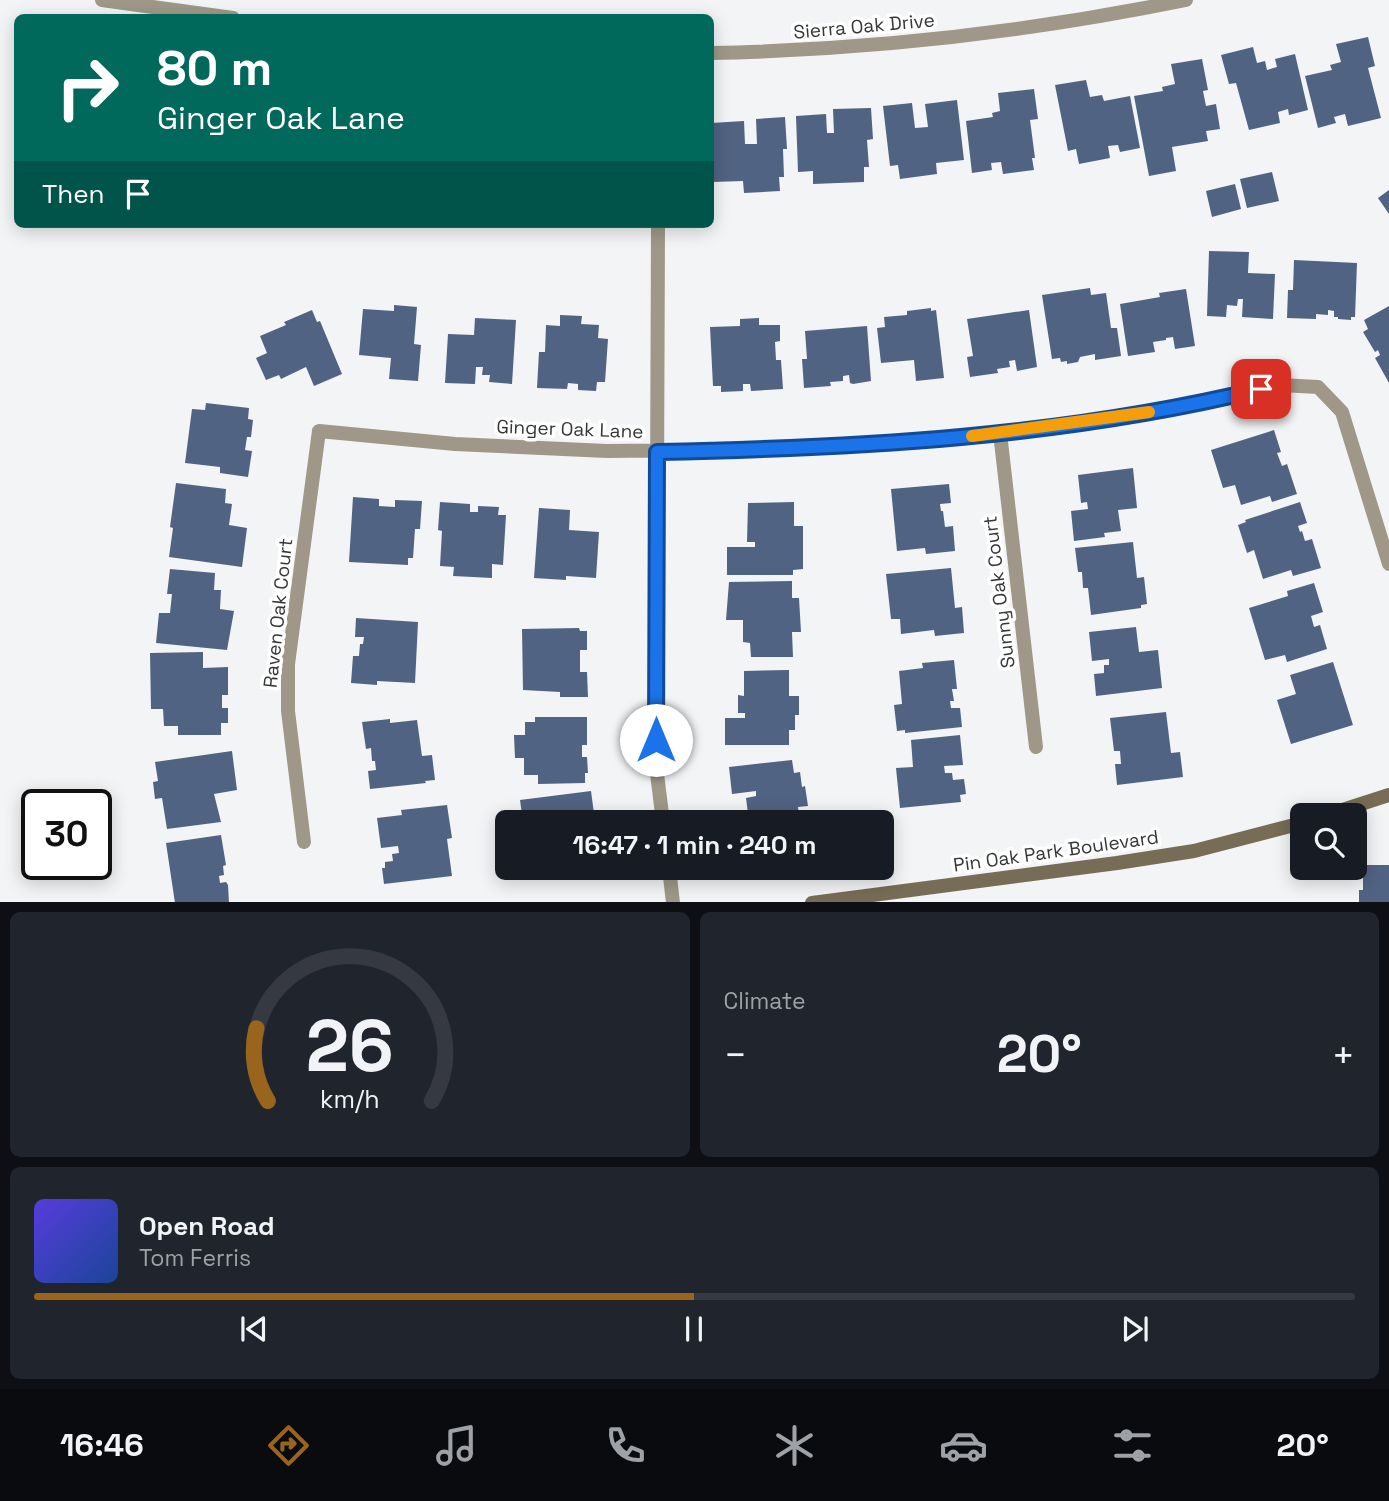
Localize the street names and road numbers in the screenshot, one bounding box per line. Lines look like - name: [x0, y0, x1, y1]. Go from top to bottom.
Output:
- street label: Sierra Oak Drive: [792, 7, 936, 45]
- street label: Ginger Oak Lane: [496, 414, 644, 444]
- street label: Sunny Oak Court: [977, 514, 1021, 670]
- street label: Raven Oak Court: [258, 537, 298, 689]
- street label: Pin Oak Park Boulevard: [952, 824, 1160, 878]

